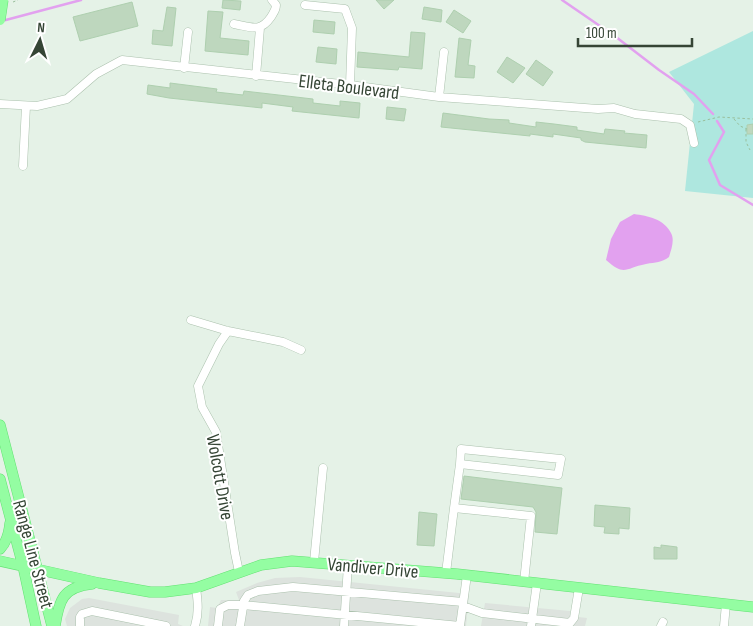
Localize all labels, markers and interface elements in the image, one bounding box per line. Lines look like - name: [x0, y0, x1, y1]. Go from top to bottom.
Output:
- north arrow: [15, 15, 65, 65]
- scale bar: [578, 15, 692, 47]
- text: N: [37, 19, 46, 36]
- text: 100 m: [586, 24, 617, 43]
- street label: Elleta Boulevard: [297, 70, 400, 105]
- street label: Wolcott Drive: [201, 433, 238, 522]
- street label: Range Line Street: [7, 498, 58, 611]
- street label: Vandiver Drive: [326, 553, 419, 584]

